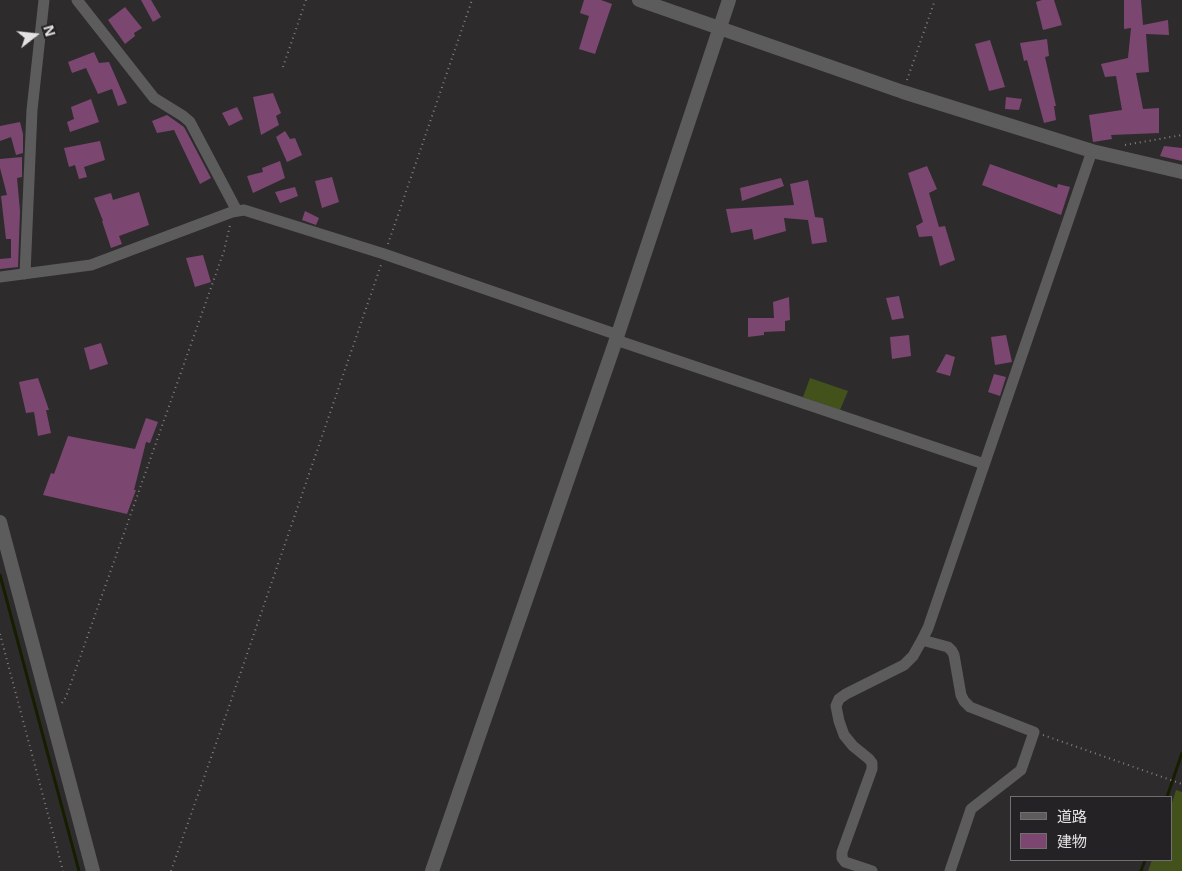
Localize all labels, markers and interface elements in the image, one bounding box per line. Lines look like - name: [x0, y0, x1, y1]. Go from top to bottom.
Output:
- north arrow: [10, 10, 60, 60]
- text: N: [39, 23, 61, 39]
- legend: [1010, 796, 1172, 861]
- text: 道路: [1057, 806, 1087, 826]
- text: 建物: [1057, 831, 1087, 851]

